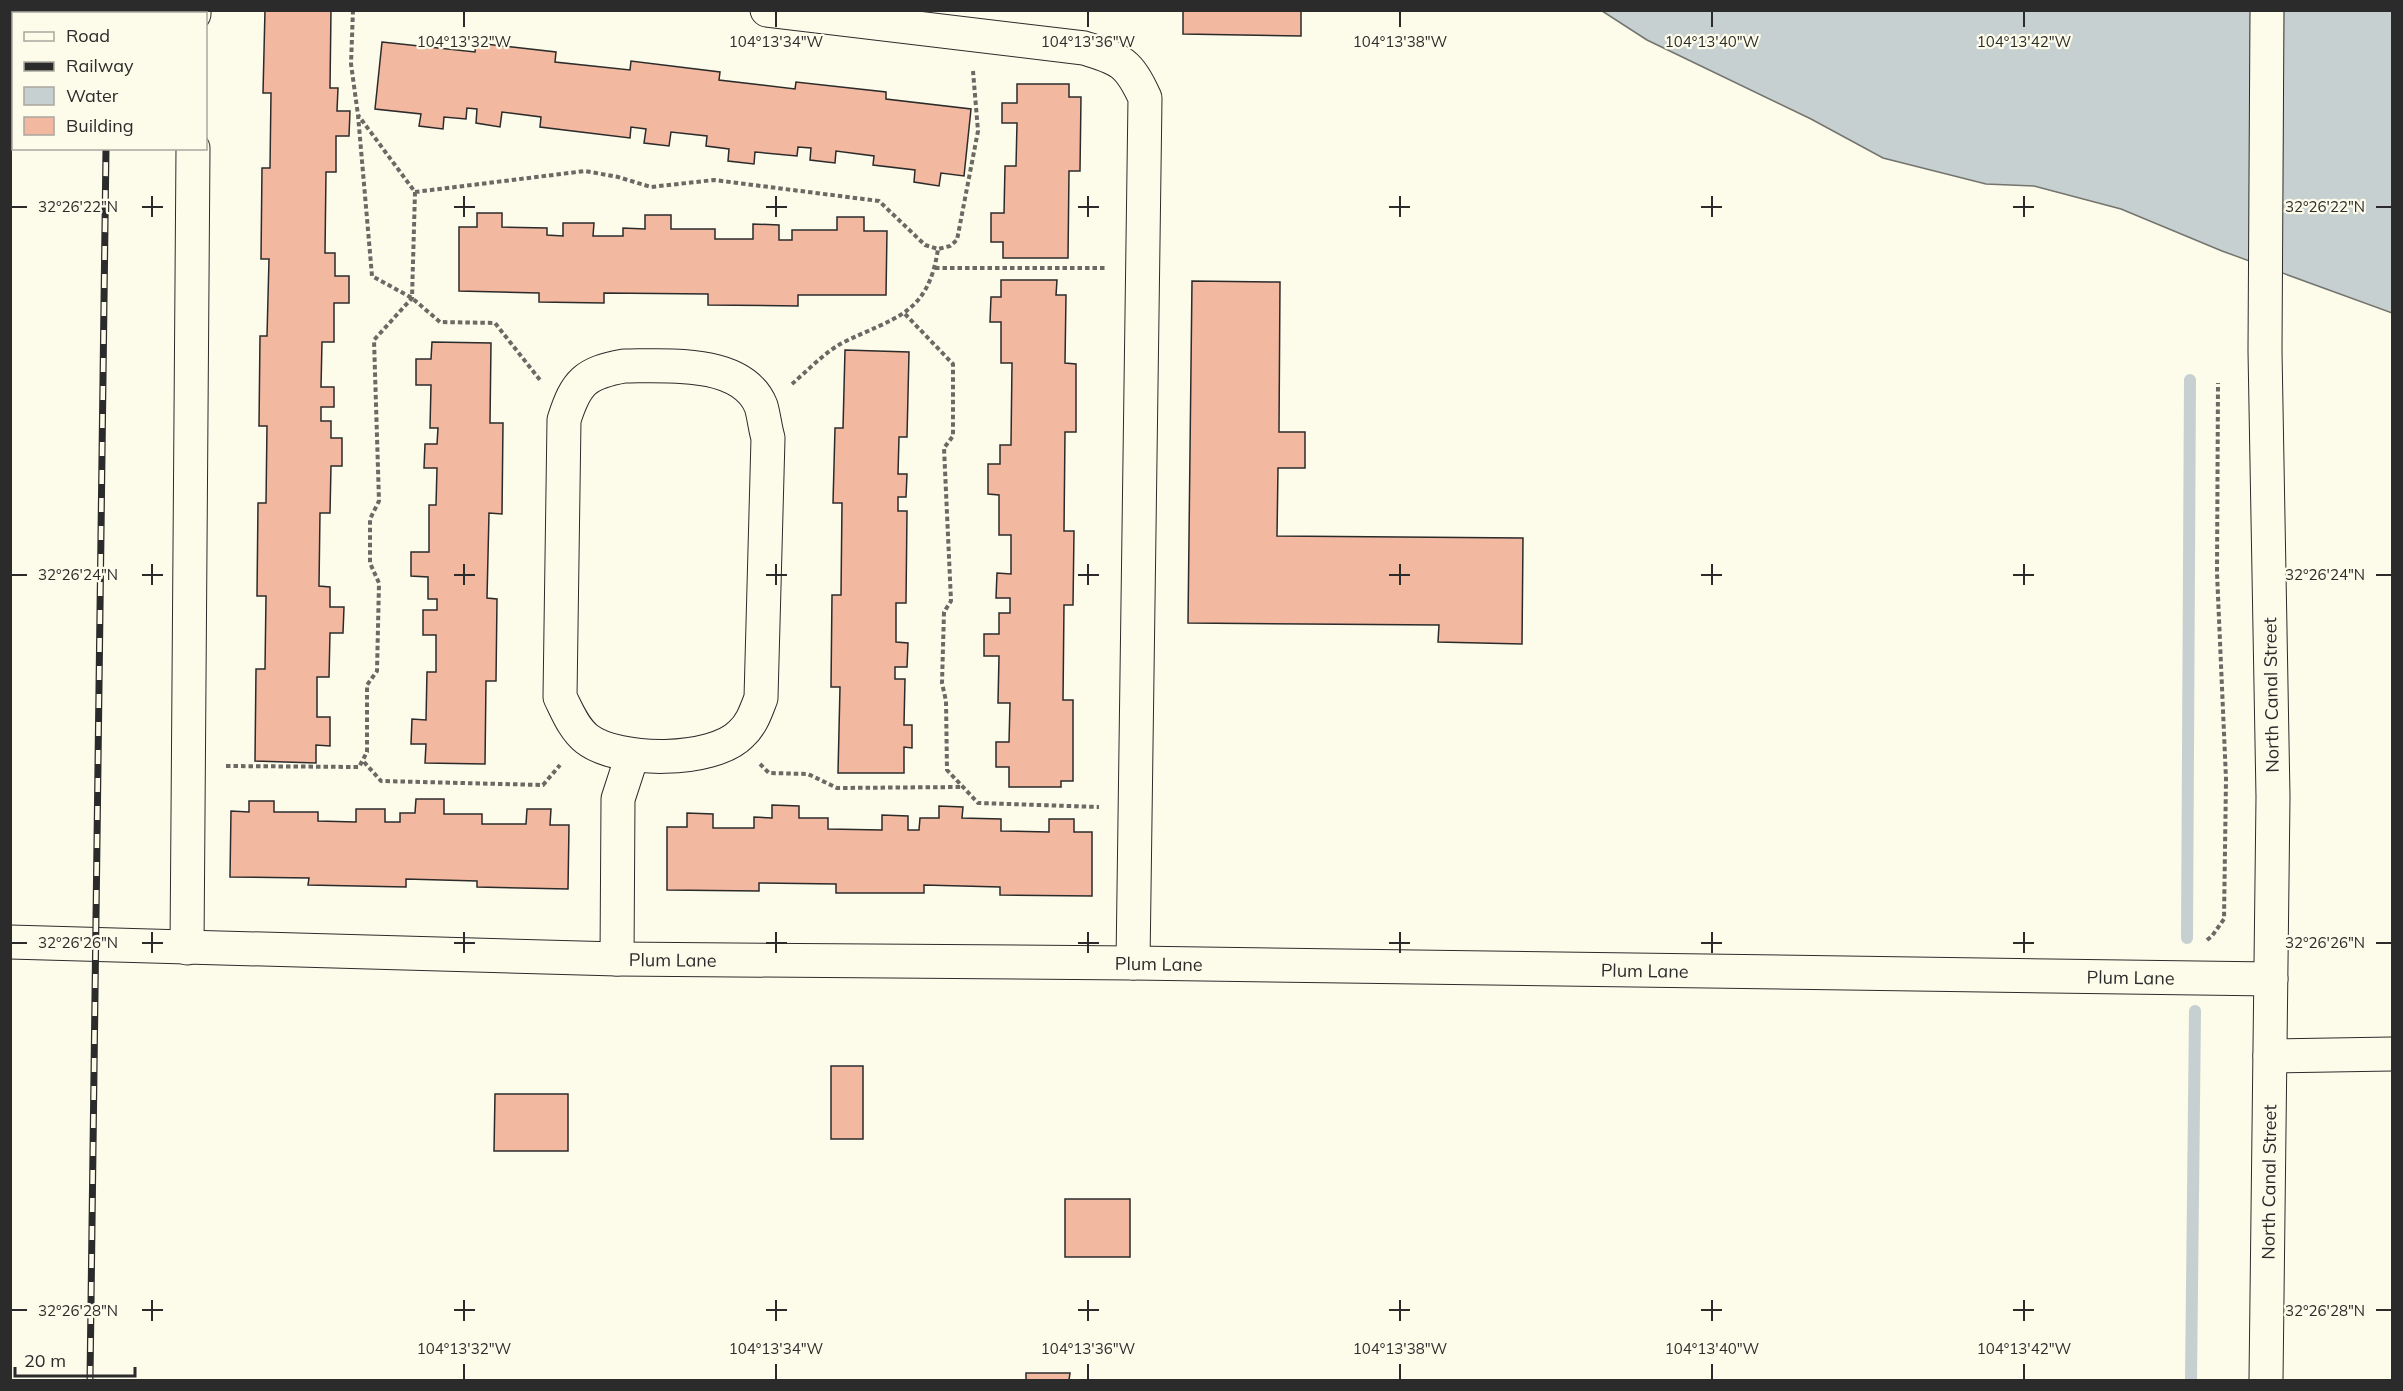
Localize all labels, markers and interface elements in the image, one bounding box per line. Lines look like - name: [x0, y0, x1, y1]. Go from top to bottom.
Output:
- legend: [12, 12, 207, 150]
- text: Road: [66, 24, 110, 47]
- text: 104°13'32"W: [417, 32, 512, 51]
- text: 104°13'34"W: [729, 32, 824, 51]
- text: 104°13'36"W: [1041, 32, 1136, 51]
- text: 104°13'38"W: [1353, 32, 1448, 51]
- text: 104°13'40"W: [1665, 32, 1760, 51]
- text: 104°13'42"W: [1977, 32, 2072, 51]
- text: Railway: [66, 54, 134, 77]
- text: Water: [66, 84, 119, 107]
- text: Building: [66, 114, 134, 137]
- text: 32°26'22"N: [38, 197, 118, 216]
- text: 32°26'22"N: [2285, 197, 2365, 216]
- text: 32°26'24"N: [38, 565, 118, 584]
- text: 32°26'24"N: [2285, 565, 2365, 584]
- street label: North Canal Street: [2258, 617, 2284, 773]
- text: 32°26'26"N: [38, 933, 118, 952]
- text: 32°26'26"N: [2285, 933, 2365, 952]
- street label: Plum Lane: [629, 948, 717, 971]
- street label: Plum Lane: [1115, 951, 1203, 975]
- street label: Plum Lane: [1601, 958, 1689, 982]
- street label: Plum Lane: [2087, 965, 2175, 989]
- street label: North Canal Street: [2256, 1104, 2281, 1260]
- text: 32°26'28"N: [38, 1301, 118, 1320]
- text: 32°26'28"N: [2285, 1301, 2365, 1320]
- text: 104°13'32"W: [417, 1339, 512, 1358]
- text: 104°13'34"W: [729, 1339, 824, 1358]
- text: 104°13'36"W: [1041, 1339, 1136, 1358]
- text: 104°13'38"W: [1353, 1339, 1448, 1358]
- text: 104°13'40"W: [1665, 1339, 1760, 1358]
- text: 104°13'42"W: [1977, 1339, 2072, 1358]
- scale bar: [15, 1340, 135, 1378]
- text: 20 m: [24, 1349, 66, 1372]

